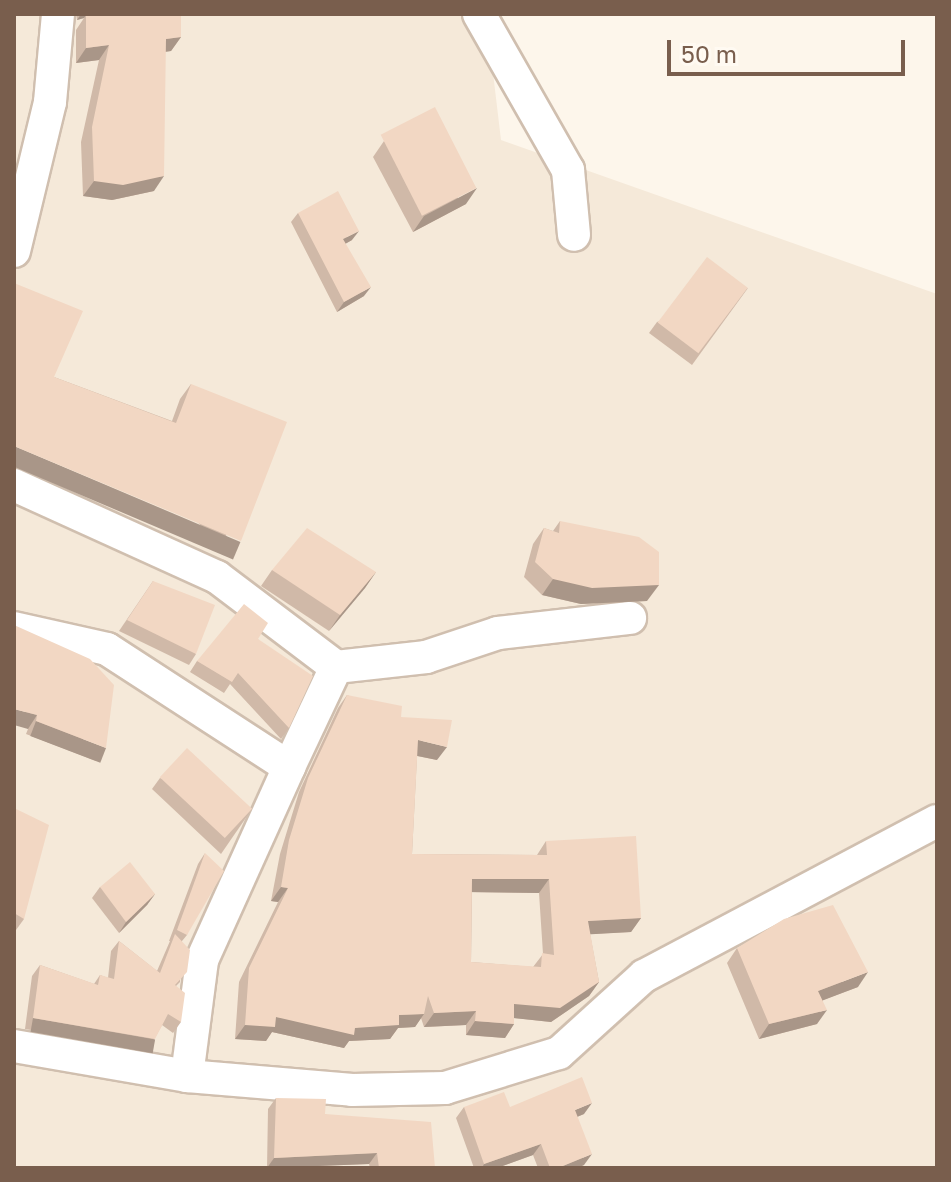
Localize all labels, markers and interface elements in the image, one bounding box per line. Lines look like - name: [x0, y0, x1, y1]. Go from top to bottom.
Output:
- scale bar: [671, 24, 909, 74]
- text: 50 m: [681, 39, 737, 68]

